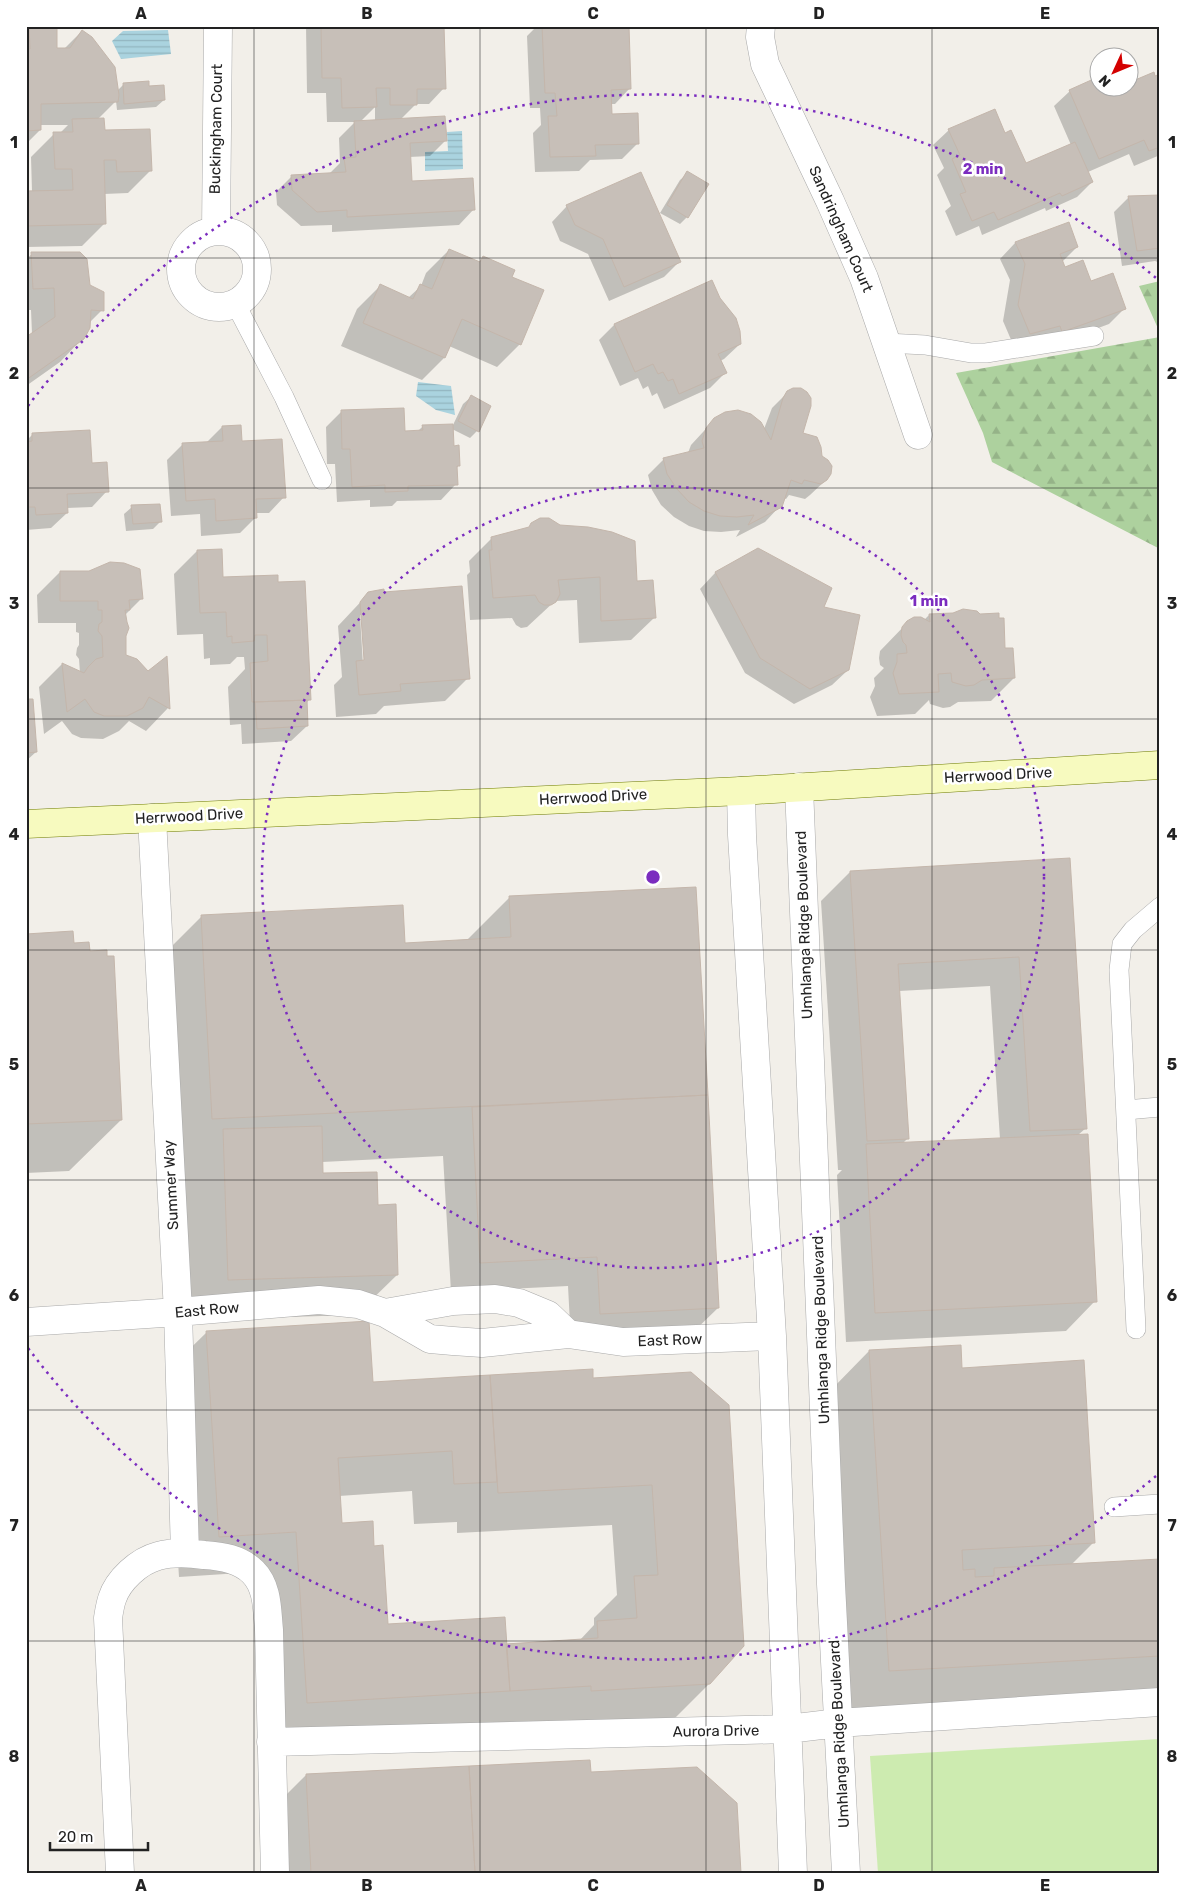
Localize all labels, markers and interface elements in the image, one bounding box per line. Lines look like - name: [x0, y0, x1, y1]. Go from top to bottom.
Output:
- text: A: [135, 4, 147, 23]
- text: B: [361, 4, 373, 23]
- text: C: [587, 4, 599, 23]
- text: D: [813, 4, 825, 23]
- text: E: [1040, 4, 1050, 23]
- north arrow: [1088, 48, 1138, 98]
- street label: Buckingham Court: [206, 64, 226, 194]
- text: N: [1095, 71, 1115, 90]
- text: 1: [10, 133, 18, 152]
- text: 1: [1168, 133, 1176, 152]
- text: 2 min: [963, 160, 1003, 178]
- street label: Sandringham Court: [805, 163, 877, 295]
- text: 2: [9, 364, 19, 383]
- text: 2: [1167, 364, 1177, 383]
- text: 1 min: [910, 592, 948, 610]
- text: 3: [9, 594, 19, 613]
- text: 3: [1167, 594, 1177, 613]
- street label: Herrwood Drive: [943, 763, 1053, 787]
- street label: Herrwood Drive: [538, 785, 648, 809]
- street label: Herrwood Drive: [134, 804, 244, 828]
- text: 4: [9, 825, 20, 844]
- text: 4: [1167, 825, 1178, 844]
- street label: Umhlanga Ridge Boulevard: [792, 830, 816, 1020]
- centre of rings: [644, 868, 662, 886]
- text: 5: [9, 1055, 19, 1074]
- text: 5: [1167, 1055, 1177, 1074]
- street label: Summer Way: [160, 1139, 182, 1231]
- street label: Umhlanga Ridge Boulevard: [809, 1235, 833, 1425]
- text: 6: [9, 1286, 19, 1305]
- text: 6: [1167, 1286, 1177, 1305]
- street label: East Row: [174, 1298, 240, 1322]
- street label: East Row: [637, 1330, 703, 1350]
- text: 7: [9, 1516, 19, 1535]
- text: 7: [1167, 1516, 1177, 1535]
- street label: Umhlanga Ridge Boulevard: [825, 1639, 853, 1829]
- street label: Aurora Drive: [672, 1721, 760, 1741]
- text: 8: [9, 1747, 20, 1766]
- text: 8: [1167, 1747, 1178, 1766]
- scale bar: [50, 1819, 148, 1851]
- text: 20 m: [58, 1828, 93, 1846]
- text: A: [135, 1876, 147, 1895]
- text: B: [361, 1876, 373, 1895]
- text: C: [587, 1876, 599, 1895]
- text: D: [813, 1876, 825, 1895]
- text: E: [1040, 1876, 1050, 1895]

